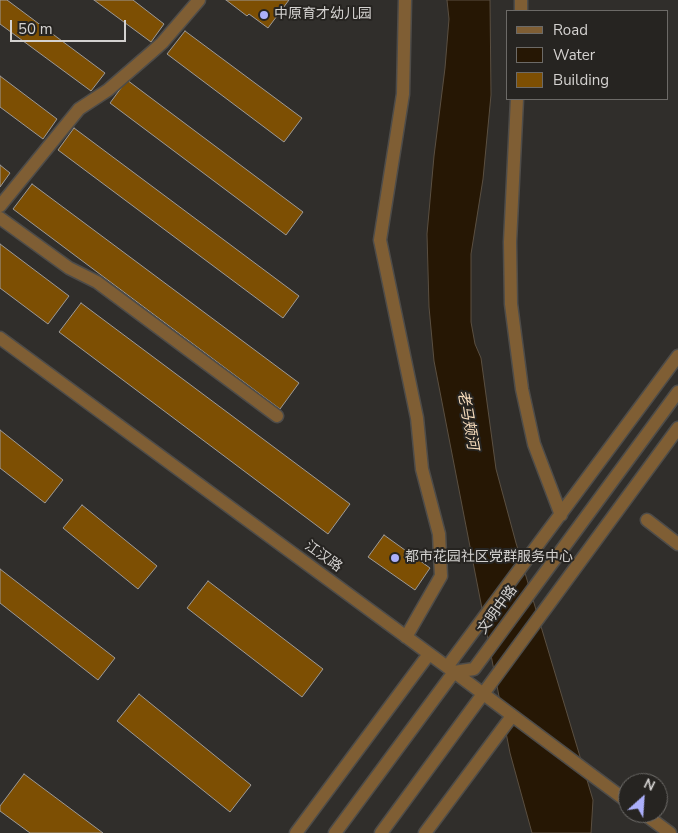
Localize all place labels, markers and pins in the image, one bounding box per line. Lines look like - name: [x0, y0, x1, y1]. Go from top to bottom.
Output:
- place label: 中原育才幼儿园: [274, 7, 372, 23]
- marker: 中原育才幼儿园: [258, 9, 270, 21]
- place label: 都市花园社区党群服务中心: [405, 550, 573, 566]
- marker: 都市花园社区党群服务中心: [389, 552, 401, 564]

